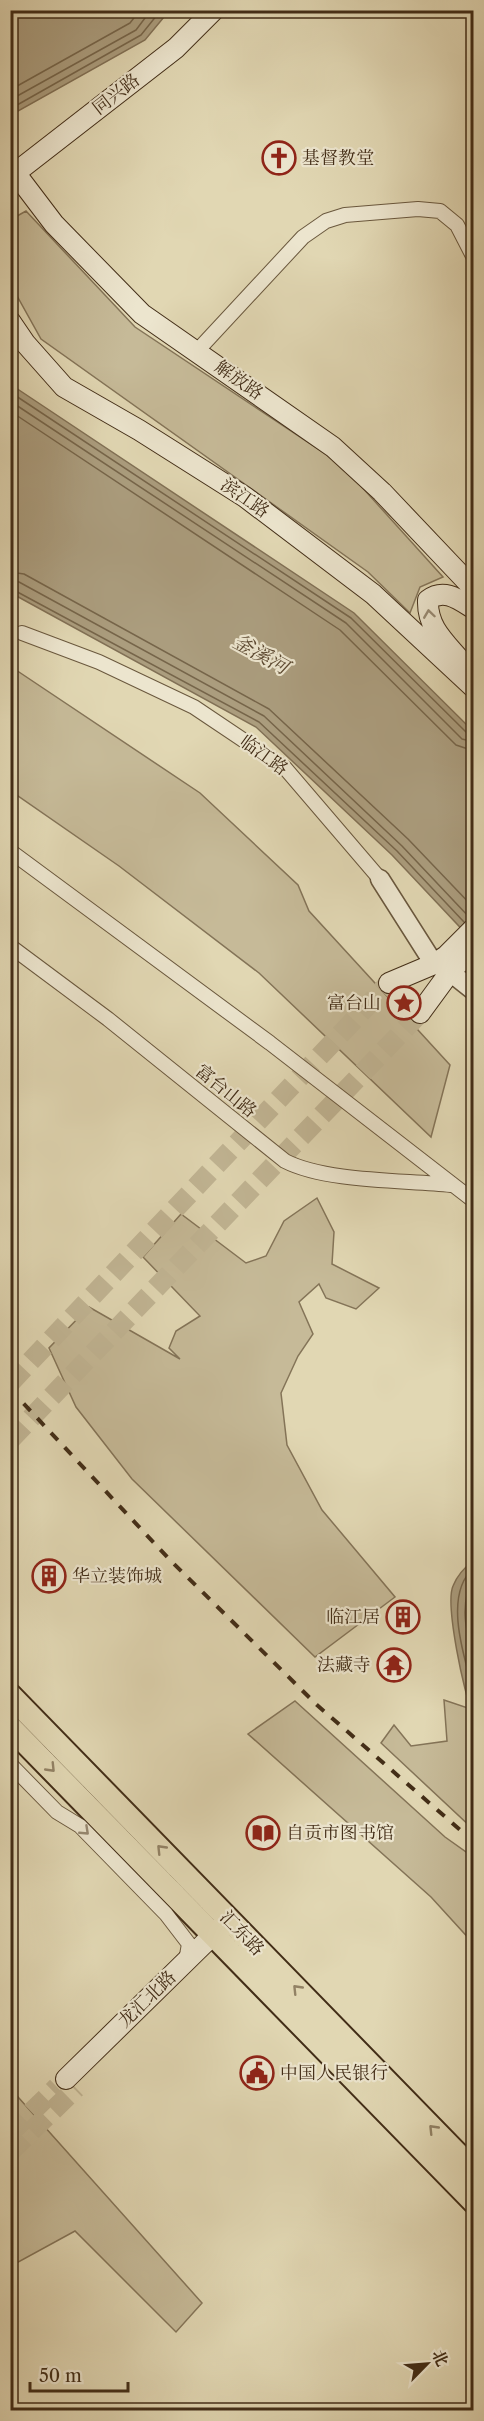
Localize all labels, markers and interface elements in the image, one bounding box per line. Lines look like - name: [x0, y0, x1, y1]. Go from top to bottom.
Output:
- street label: 同兴路: [88, 69, 144, 119]
- church icon: 基督教堂: [261, 140, 297, 176]
- place label: 基督教堂: [302, 147, 374, 169]
- street label: 解放路: [211, 356, 267, 404]
- street label: 滨江路: [217, 474, 273, 522]
- one-way arrow: [424, 609, 436, 618]
- water label: 釜溪河: [229, 629, 296, 680]
- street label: 临江路: [236, 730, 292, 780]
- place icon: 富台山: [386, 985, 422, 1021]
- place label: 富台山: [327, 992, 381, 1014]
- street label: 富台山路: [191, 1060, 261, 1122]
- building icon: 华立装饰城: [31, 1558, 67, 1594]
- place label: 华立装饰城: [72, 1565, 162, 1587]
- building icon: 临江居: [385, 1599, 421, 1635]
- place label: 临江居: [326, 1606, 380, 1628]
- temple icon: 法藏寺: [376, 1647, 412, 1683]
- place label: 法藏寺: [317, 1654, 371, 1676]
- one-way arrow: [44, 1761, 55, 1772]
- library icon: 自贡市图书馆: [245, 1815, 281, 1851]
- place label: 自贡市图书馆: [286, 1822, 394, 1844]
- one-way arrow: [78, 1824, 88, 1835]
- one-way arrow: [157, 1846, 168, 1856]
- street label: 汇东路: [215, 1906, 269, 1960]
- street label: 龙汇北路: [113, 1966, 181, 2032]
- one-way arrow: [293, 1985, 304, 1996]
- public building icon: 中国人民银行: [239, 2055, 275, 2091]
- place label: 中国人民银行: [280, 2062, 388, 2084]
- one-way arrow: [429, 2125, 440, 2136]
- north arrow: [397, 2334, 457, 2394]
- text: 北: [428, 2346, 453, 2369]
- scale bar: [30, 2355, 128, 2393]
- text: 50 m: [39, 2365, 82, 2387]

